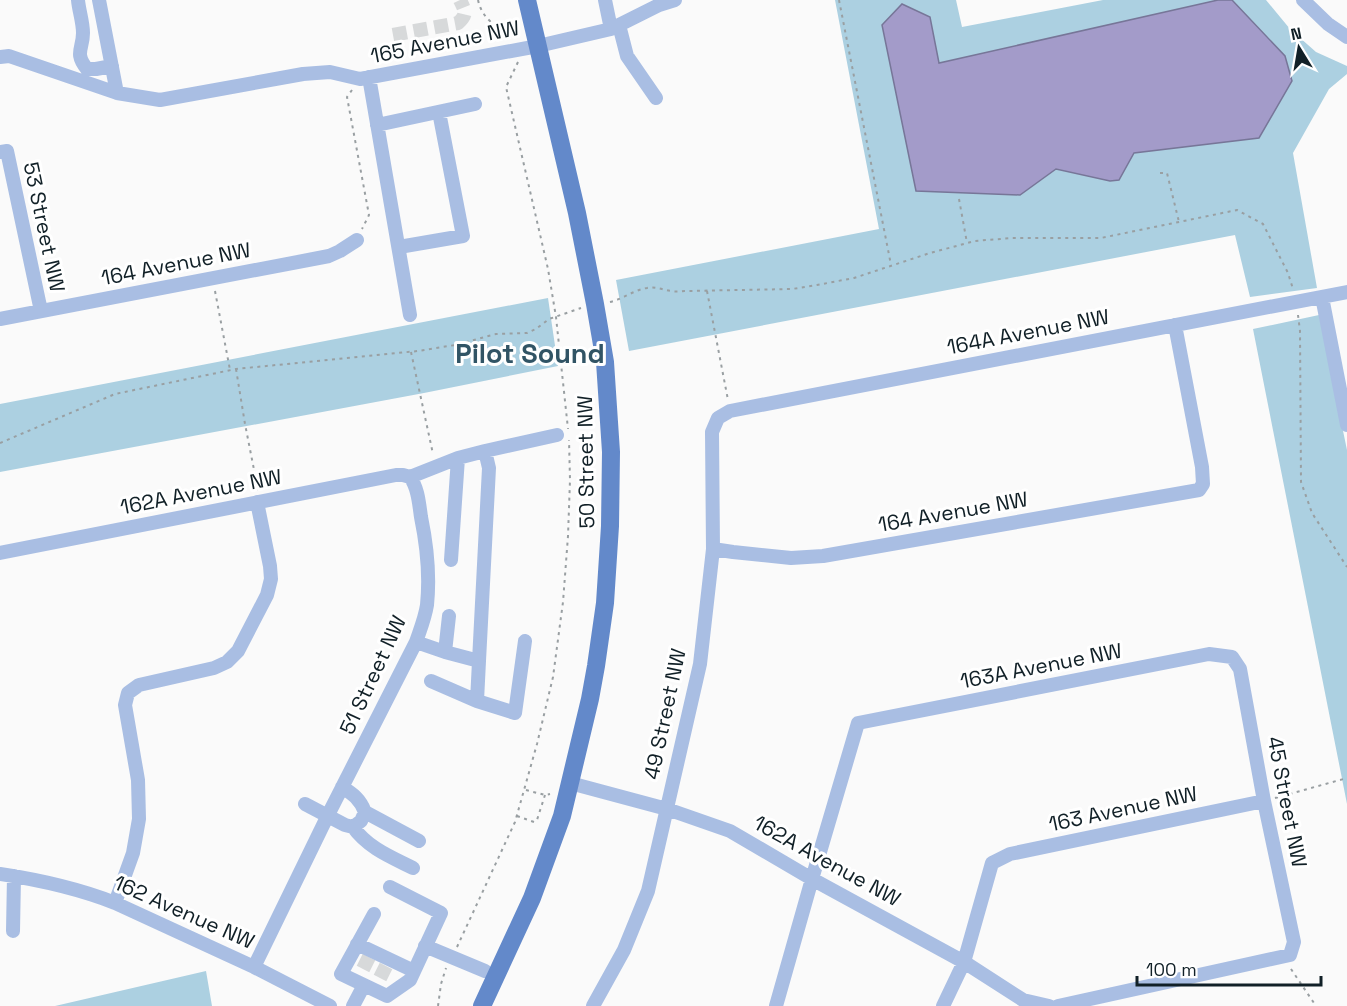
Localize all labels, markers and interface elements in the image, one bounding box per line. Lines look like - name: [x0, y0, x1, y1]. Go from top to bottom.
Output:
- street label: 165 Avenue NW: [368, 14, 522, 69]
- north arrow: [1269, 18, 1329, 78]
- text: N: [1289, 22, 1304, 45]
- street label: 53 Street NW: [18, 159, 71, 295]
- street label: 164 Avenue NW: [99, 236, 253, 291]
- street label: 164A Avenue NW: [944, 303, 1111, 360]
- district label: Pilot Sound: [455, 336, 605, 371]
- street label: 50 Street NW: [571, 395, 600, 529]
- street label: 162A Avenue NW: [118, 463, 284, 520]
- street label: 164 Avenue NW: [876, 485, 1030, 538]
- street label: 51 Street NW: [333, 611, 412, 739]
- street label: 163A Avenue NW: [958, 637, 1124, 694]
- street label: 49 Street NW: [637, 646, 692, 782]
- street label: 45 Street NW: [1262, 734, 1313, 870]
- street label: 163 Avenue NW: [1046, 780, 1200, 837]
- street label: 162A Avenue NW: [749, 809, 906, 912]
- street label: 162 Avenue NW: [110, 868, 259, 955]
- scale bar: [1137, 949, 1322, 987]
- text: 100 m: [1146, 958, 1197, 981]

